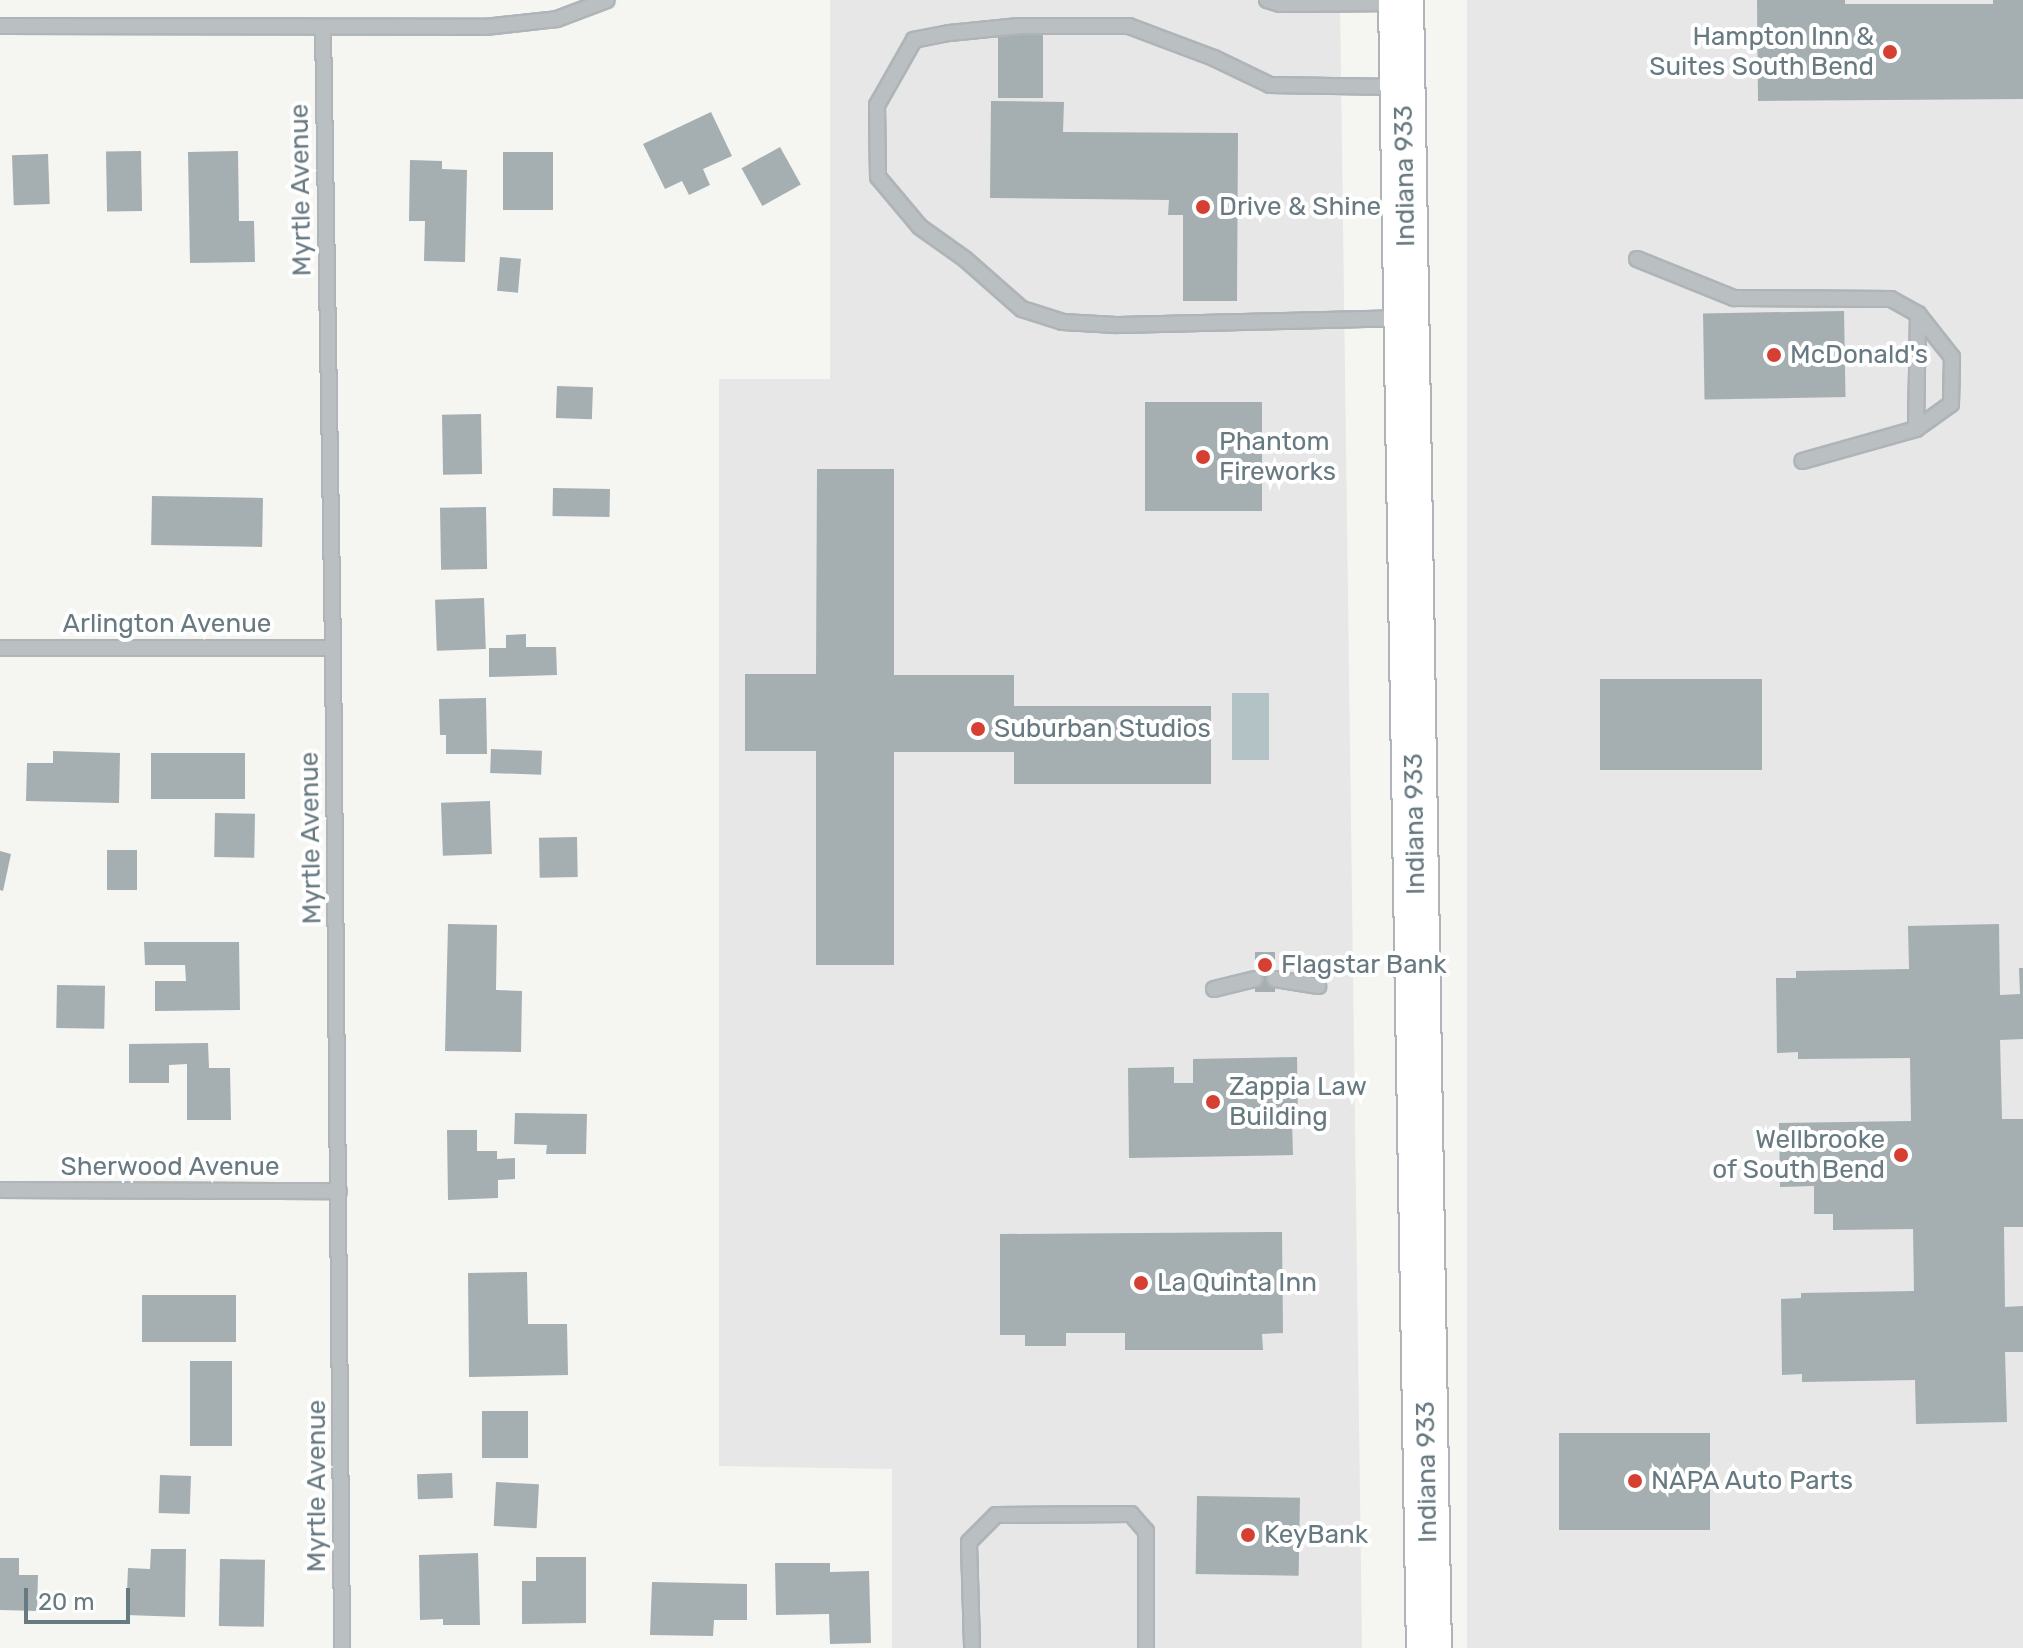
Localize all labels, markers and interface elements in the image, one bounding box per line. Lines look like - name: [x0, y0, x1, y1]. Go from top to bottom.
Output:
- place label: Hampton Inn & Suites South Bend: [1649, 21, 1874, 82]
- marker: Hampton Inn & Suites South Bend: [1881, 43, 1899, 61]
- street label: Myrtle Avenue: [284, 103, 318, 277]
- street label: Indiana 933: [1388, 105, 1422, 247]
- place label: Drive & Shine: [1219, 191, 1381, 223]
- marker: Drive & Shine: [1194, 198, 1212, 216]
- place label: McDonald's: [1790, 339, 1928, 371]
- marker: McDonald's: [1765, 346, 1783, 364]
- place label: Phantom Fireworks: [1219, 426, 1336, 488]
- marker: Phantom Fireworks: [1194, 448, 1212, 466]
- street label: Arlington Avenue: [62, 608, 272, 640]
- place label: Suburban Studios: [994, 713, 1211, 745]
- marker: Suburban Studios: [969, 720, 987, 738]
- street label: Myrtle Avenue: [294, 751, 328, 925]
- street label: Indiana 933: [1398, 753, 1432, 895]
- place label: Flagstar Bank: [1281, 949, 1447, 981]
- marker: Flagstar Bank: [1256, 956, 1274, 974]
- place label: Zappia Law Building: [1229, 1071, 1367, 1132]
- marker: Zappia Law Building: [1204, 1093, 1222, 1111]
- place label: Wellbrooke of South Bend: [1712, 1124, 1885, 1186]
- marker: Wellbrooke of South Bend: [1892, 1146, 1910, 1164]
- street label: Sherwood Avenue: [60, 1151, 280, 1183]
- place label: La Quinta Inn: [1157, 1267, 1317, 1299]
- marker: La Quinta Inn: [1132, 1274, 1150, 1292]
- street label: Myrtle Avenue: [301, 1399, 333, 1573]
- street label: Indiana 933: [1410, 1401, 1444, 1543]
- place label: NAPA Auto Parts: [1651, 1465, 1854, 1497]
- marker: NAPA Auto Parts: [1626, 1472, 1644, 1490]
- place label: KeyBank: [1264, 1519, 1368, 1551]
- marker: KeyBank: [1239, 1526, 1257, 1544]
- scale bar: [28, 1572, 134, 1622]
- text: 20 m: [38, 1588, 95, 1616]

